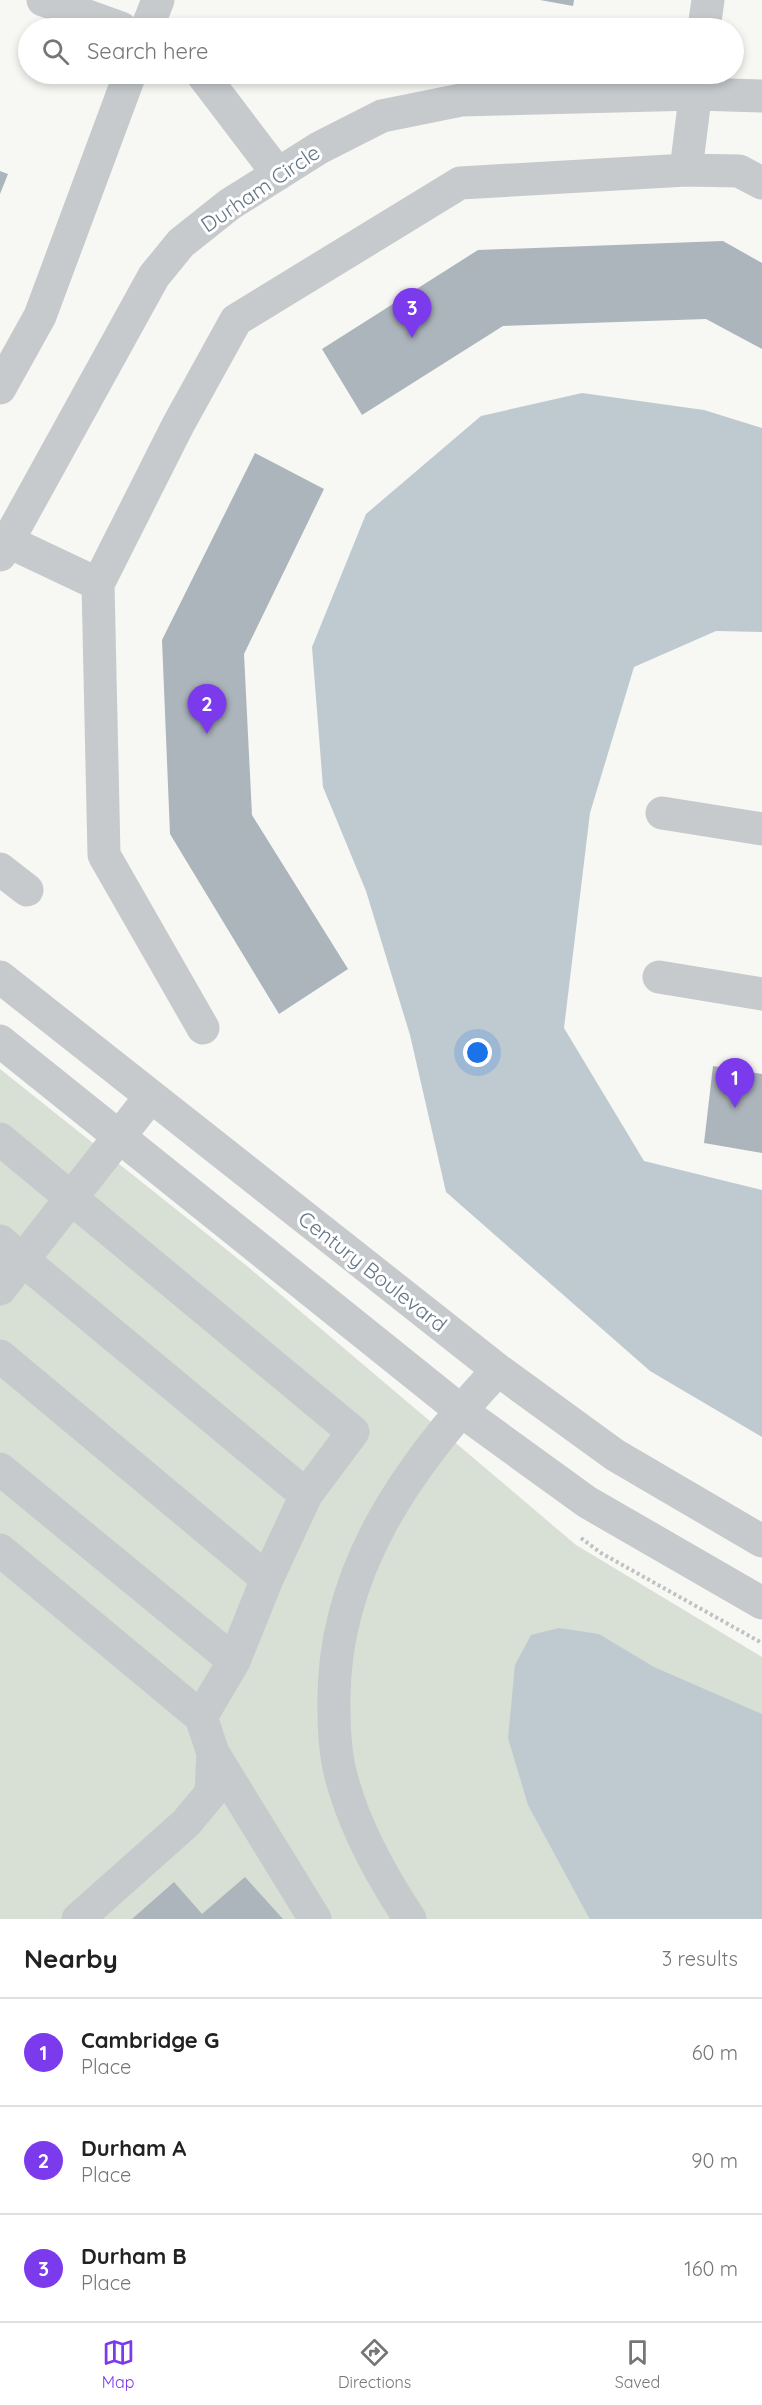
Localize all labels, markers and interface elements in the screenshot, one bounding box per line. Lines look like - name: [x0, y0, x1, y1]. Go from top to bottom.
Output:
- search box: [18, 18, 744, 84]
- icon: search: [39, 35, 72, 68]
- text: Search here: [87, 37, 208, 65]
- street label: Durham Circle: [196, 139, 324, 237]
- pin: 3: [392, 288, 432, 338]
- pin: 2: [188, 684, 226, 734]
- your location: [463, 1038, 492, 1067]
- pin: 1: [716, 1058, 754, 1108]
- street label: Century Boulevard: [294, 1205, 452, 1337]
- text: Nearby: [24, 1942, 118, 1975]
- text: 3 results: [662, 1946, 738, 1971]
- text: Cambridge G: [81, 2026, 219, 2054]
- text: 1: [40, 2040, 47, 2065]
- text: 60 m: [692, 2040, 738, 2065]
- text: Place: [81, 2054, 131, 2079]
- text: Durham A: [81, 2134, 186, 2162]
- text: 2: [38, 2148, 49, 2173]
- text: 90 m: [691, 2148, 738, 2173]
- text: Place: [81, 2162, 131, 2187]
- text: Durham B: [81, 2242, 187, 2270]
- text: 3: [38, 2256, 49, 2281]
- text: 160 m: [684, 2256, 738, 2281]
- text: Place: [81, 2270, 131, 2295]
- tab: Map: [102, 2336, 135, 2392]
- tab: Directions: [338, 2336, 411, 2392]
- tab: Saved: [615, 2336, 660, 2392]

